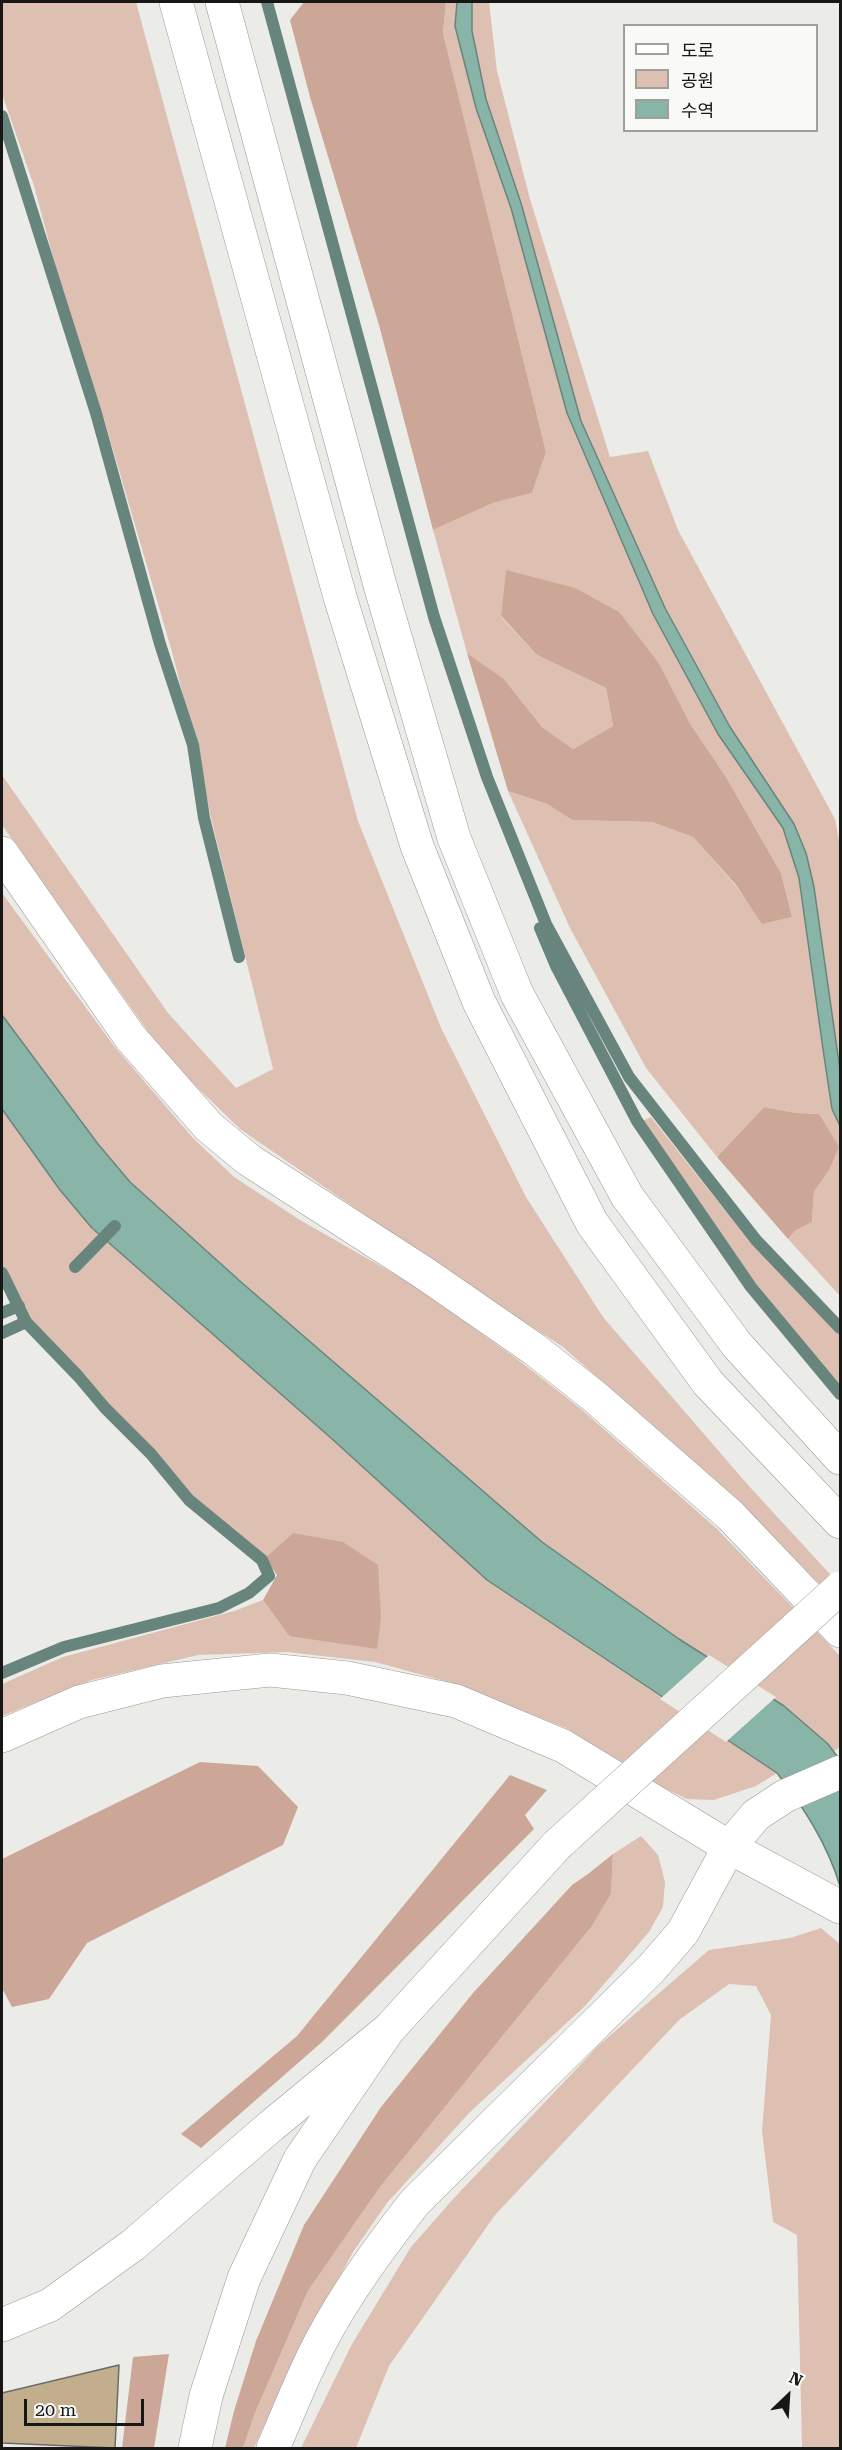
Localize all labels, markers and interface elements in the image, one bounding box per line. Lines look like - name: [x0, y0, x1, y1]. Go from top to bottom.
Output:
- legend: [623, 24, 818, 132]
- text: 도로: [681, 40, 714, 61]
- text: 공원: [681, 70, 714, 91]
- text: 수역: [681, 100, 714, 121]
- north arrow: [758, 2366, 818, 2426]
- text: N: [786, 2368, 805, 2390]
- scale bar: [27, 2387, 147, 2425]
- text: 20 m: [35, 2399, 76, 2420]

